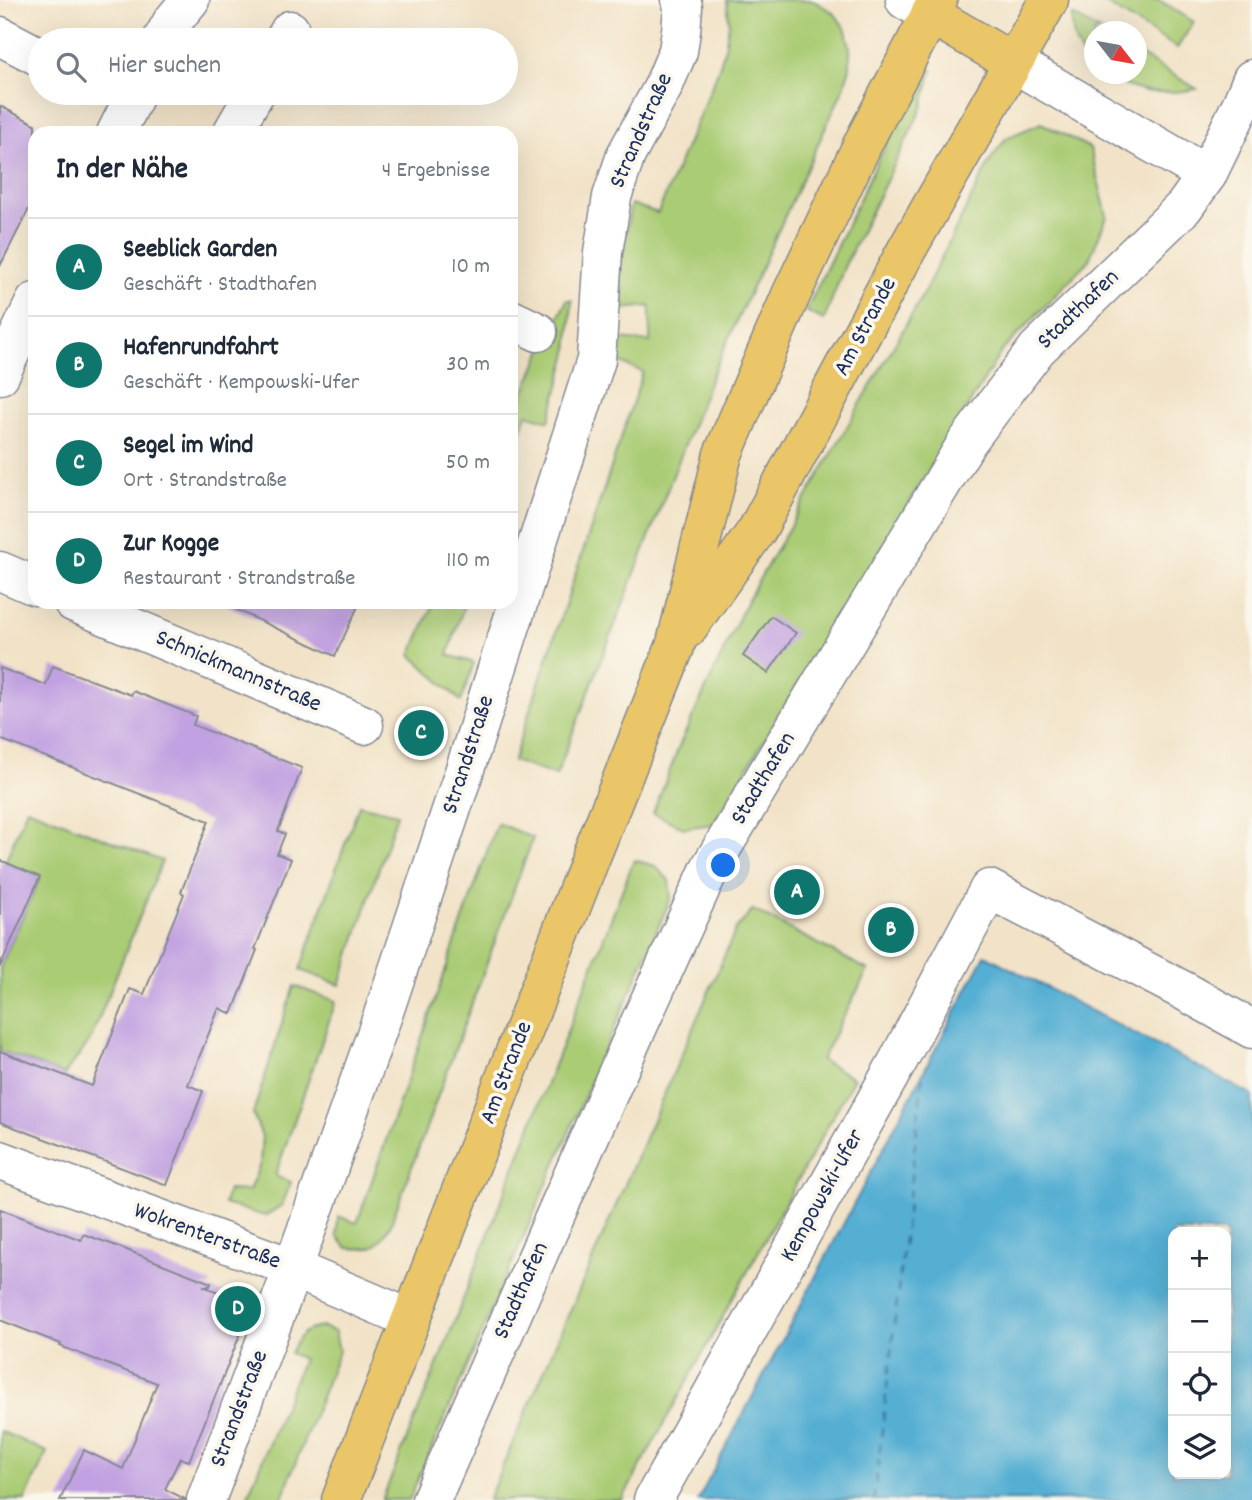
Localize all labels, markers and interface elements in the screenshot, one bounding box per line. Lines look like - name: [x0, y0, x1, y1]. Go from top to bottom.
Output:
- north arrow: [1084, 21, 1147, 84]
- search box: [28, 28, 518, 105]
- icon: search: [52, 48, 90, 86]
- text: Hier suchen: [108, 48, 221, 85]
- street label: Strandstraße: [601, 68, 683, 194]
- text: In der Nähe: [56, 150, 188, 193]
- text: 4 Ergebnisse: [382, 155, 490, 188]
- text: Seeblick Garden: [123, 232, 277, 269]
- text: A: [73, 251, 85, 284]
- text: 10 m: [451, 251, 490, 284]
- street label: Stadthafen: [1030, 262, 1128, 358]
- text: Geschäft · Stadthafen: [123, 269, 317, 302]
- street label: Am Strande: [826, 272, 906, 382]
- text: Hafenrundfahrt: [123, 330, 279, 367]
- text: B: [74, 349, 84, 382]
- text: 30 m: [446, 349, 490, 382]
- text: Geschäft · Kempowski-Ufer: [123, 367, 359, 400]
- text: Segel im Wind: [123, 428, 253, 465]
- text: C: [73, 447, 85, 480]
- text: 50 m: [446, 447, 490, 480]
- text: Ort · Strandstraße: [123, 465, 287, 498]
- text: Zur Kogge: [123, 526, 219, 563]
- text: D: [73, 545, 85, 578]
- text: 110 m: [446, 545, 490, 578]
- text: Restaurant · Strandstraße: [123, 563, 355, 596]
- street label: Schnickmannstraße: [150, 622, 326, 722]
- street label: Strandstraße: [434, 691, 504, 819]
- pin: C: [398, 707, 444, 759]
- street label: Stadthafen: [723, 726, 805, 832]
- your location: [706, 848, 740, 882]
- pin: A: [774, 866, 820, 918]
- pin: B: [868, 904, 914, 956]
- street label: Am Strande: [472, 1017, 542, 1129]
- street label: Kempowski-Ufer: [772, 1123, 874, 1269]
- street label: Wokrenterstraße: [129, 1195, 285, 1279]
- map controls: [1168, 1227, 1231, 1479]
- button: +: [1168, 1227, 1231, 1290]
- street label: Stadthafen: [485, 1237, 559, 1345]
- pin: D: [215, 1283, 261, 1335]
- button: −: [1168, 1290, 1231, 1353]
- street label: Strandstraße: [202, 1345, 278, 1473]
- button: locate: [1168, 1353, 1231, 1416]
- button: layers: [1168, 1416, 1231, 1479]

